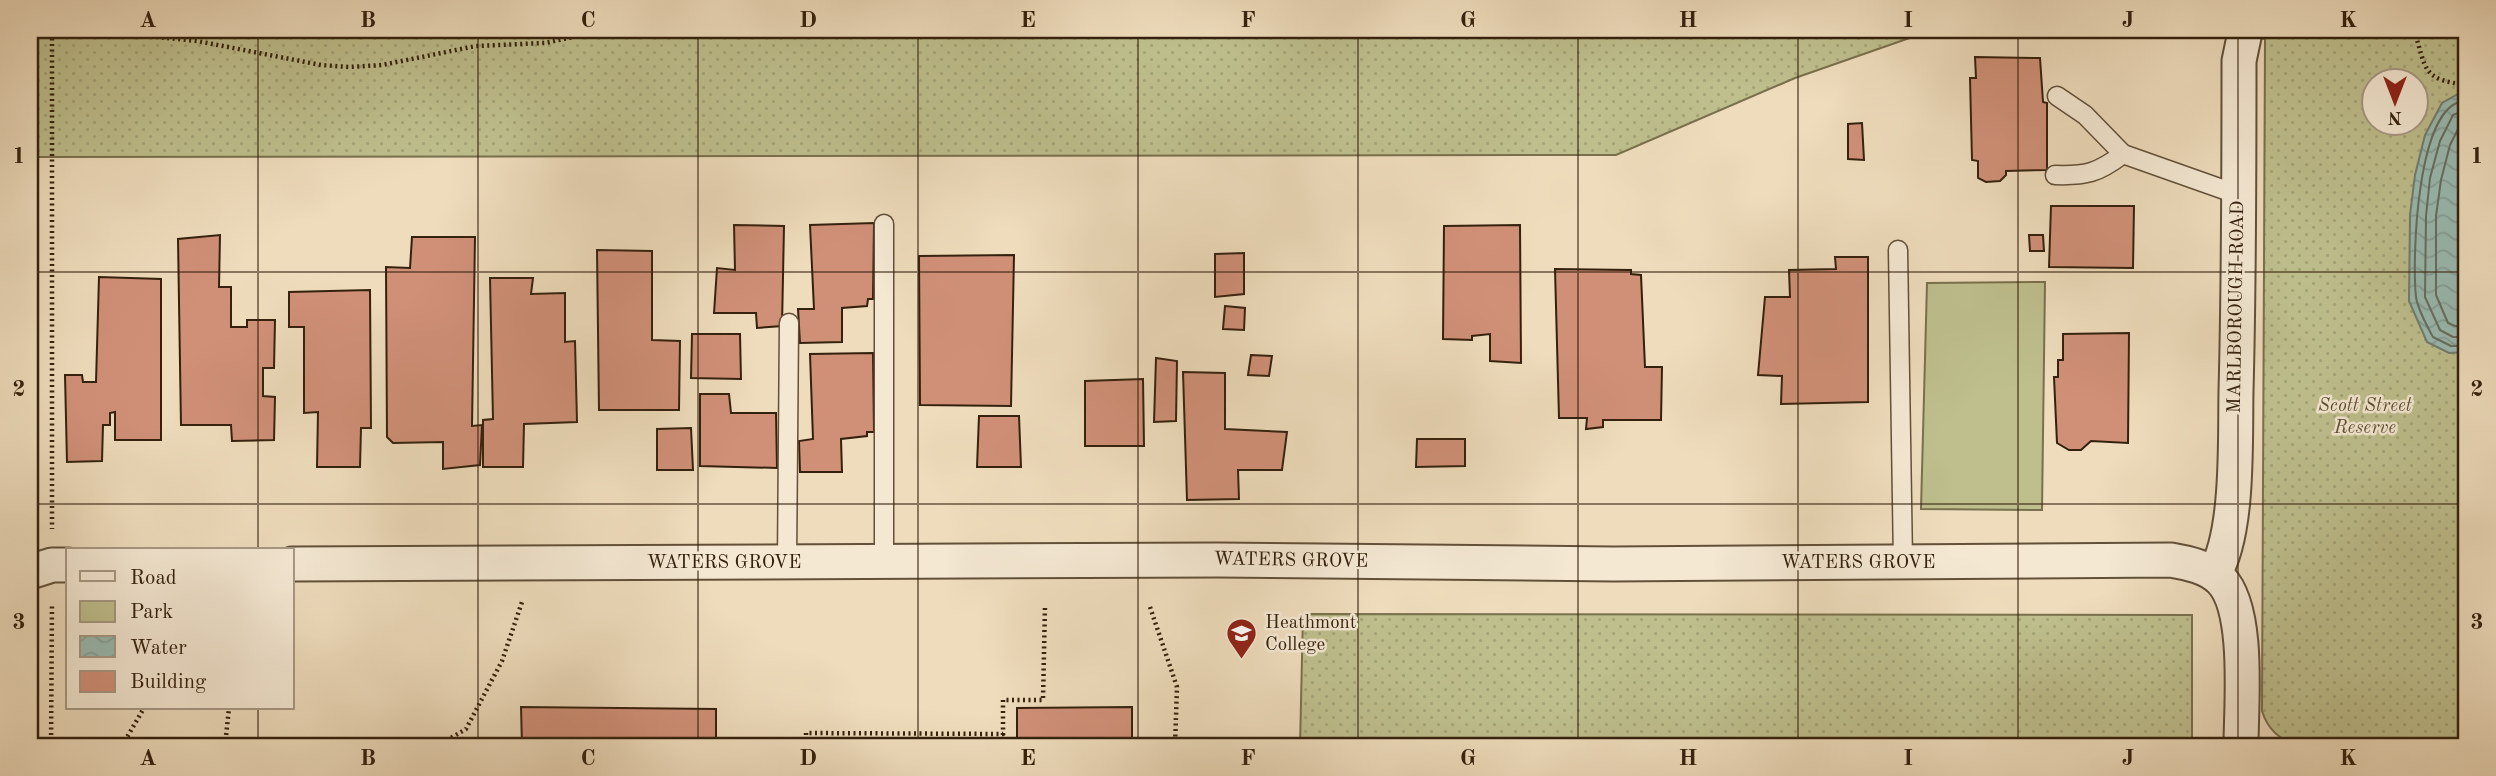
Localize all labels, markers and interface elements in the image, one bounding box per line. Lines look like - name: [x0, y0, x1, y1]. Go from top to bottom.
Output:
- text: A: [139, 9, 157, 32]
- text: B: [360, 9, 376, 32]
- text: C: [580, 9, 596, 32]
- text: D: [799, 9, 817, 32]
- text: E: [1020, 9, 1036, 32]
- text: F: [1240, 9, 1256, 32]
- text: G: [1460, 9, 1476, 32]
- text: H: [1679, 9, 1697, 32]
- text: I: [1903, 9, 1913, 32]
- text: J: [2122, 9, 2134, 32]
- text: K: [2339, 9, 2357, 32]
- north arrow: [2360, 66, 2430, 136]
- text: N: [2387, 107, 2402, 126]
- text: 1: [12, 145, 26, 168]
- text: 1: [2470, 145, 2484, 168]
- street label: MARLBOROUGH ROAD: [2226, 200, 2248, 414]
- text: 2: [12, 378, 26, 401]
- text: 2: [2470, 378, 2484, 401]
- park label: Scott Street Reserve: [2318, 397, 2413, 438]
- legend: [66, 548, 294, 710]
- street label: WATERS GROVE: [1214, 550, 1368, 572]
- street label: WATERS GROVE: [647, 554, 801, 573]
- street label: WATERS GROVE: [1781, 554, 1935, 573]
- text: Road: [130, 568, 177, 589]
- text: Park: [130, 602, 173, 623]
- text: 3: [12, 611, 26, 634]
- text: 3: [2470, 611, 2484, 634]
- place label: Heathmont College: [1265, 614, 1357, 655]
- school or university icon: Heathmont College: [1225, 617, 1259, 661]
- text: Water: [130, 638, 187, 659]
- text: Building: [130, 672, 207, 693]
- text: A: [139, 747, 157, 770]
- text: B: [360, 747, 376, 770]
- text: C: [580, 747, 596, 770]
- text: D: [799, 747, 817, 770]
- text: E: [1020, 747, 1036, 770]
- text: F: [1240, 747, 1256, 770]
- text: G: [1460, 747, 1476, 770]
- text: H: [1679, 747, 1697, 770]
- text: I: [1903, 747, 1913, 770]
- text: J: [2122, 747, 2134, 770]
- text: K: [2339, 747, 2357, 770]

